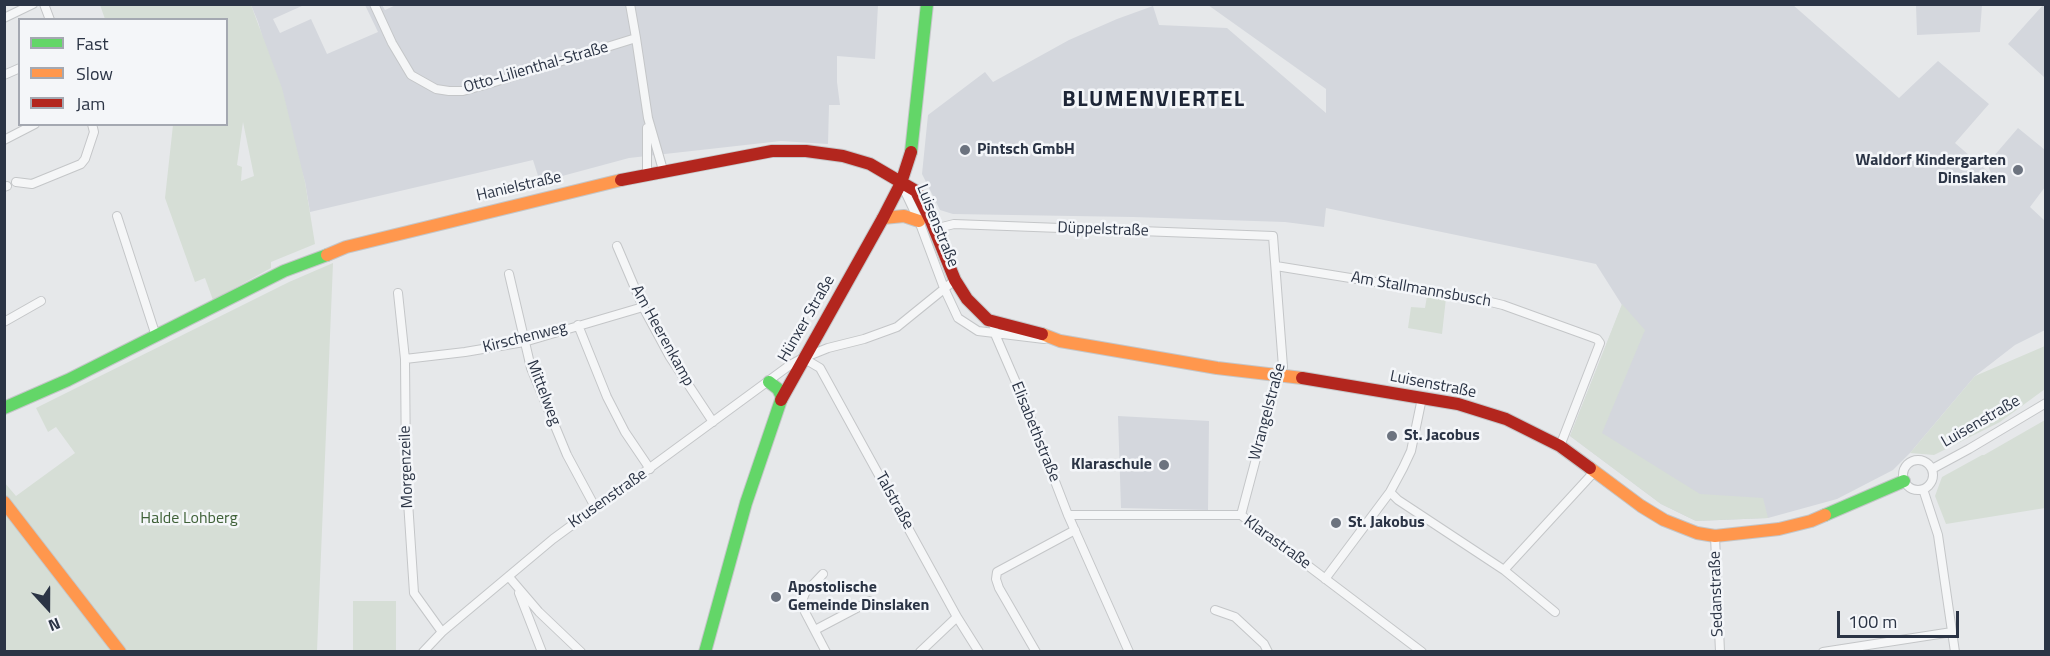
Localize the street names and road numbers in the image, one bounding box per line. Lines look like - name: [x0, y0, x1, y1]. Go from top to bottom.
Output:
- street label: Otto-Lilienthal-Straße: [461, 38, 611, 98]
- street label: Hanielstraße: [475, 168, 563, 206]
- street label: Luisenstraße: [912, 182, 962, 270]
- street label: Düppelstraße: [1057, 219, 1149, 241]
- street label: Am Stallmannsbusch: [1349, 268, 1493, 312]
- street label: Hünxer Straße: [774, 272, 840, 366]
- street label: Am Heerenkamp: [626, 282, 698, 390]
- street label: Kirschenweg: [481, 318, 569, 358]
- street label: Mittelweg: [522, 358, 564, 428]
- street label: Wrangelstraße: [1246, 361, 1290, 463]
- street label: Luisenstraße: [1388, 367, 1478, 403]
- street label: Elisabethstraße: [1006, 379, 1064, 485]
- street label: Luisenstraße: [1938, 392, 2024, 452]
- street label: Morgenzeile: [396, 425, 418, 509]
- street label: Krusenstraße: [565, 465, 651, 533]
- street label: Talstraße: [870, 469, 918, 533]
- street label: Klarastraße: [1240, 512, 1314, 574]
- street label: Sedanstraße: [1706, 551, 1728, 637]

